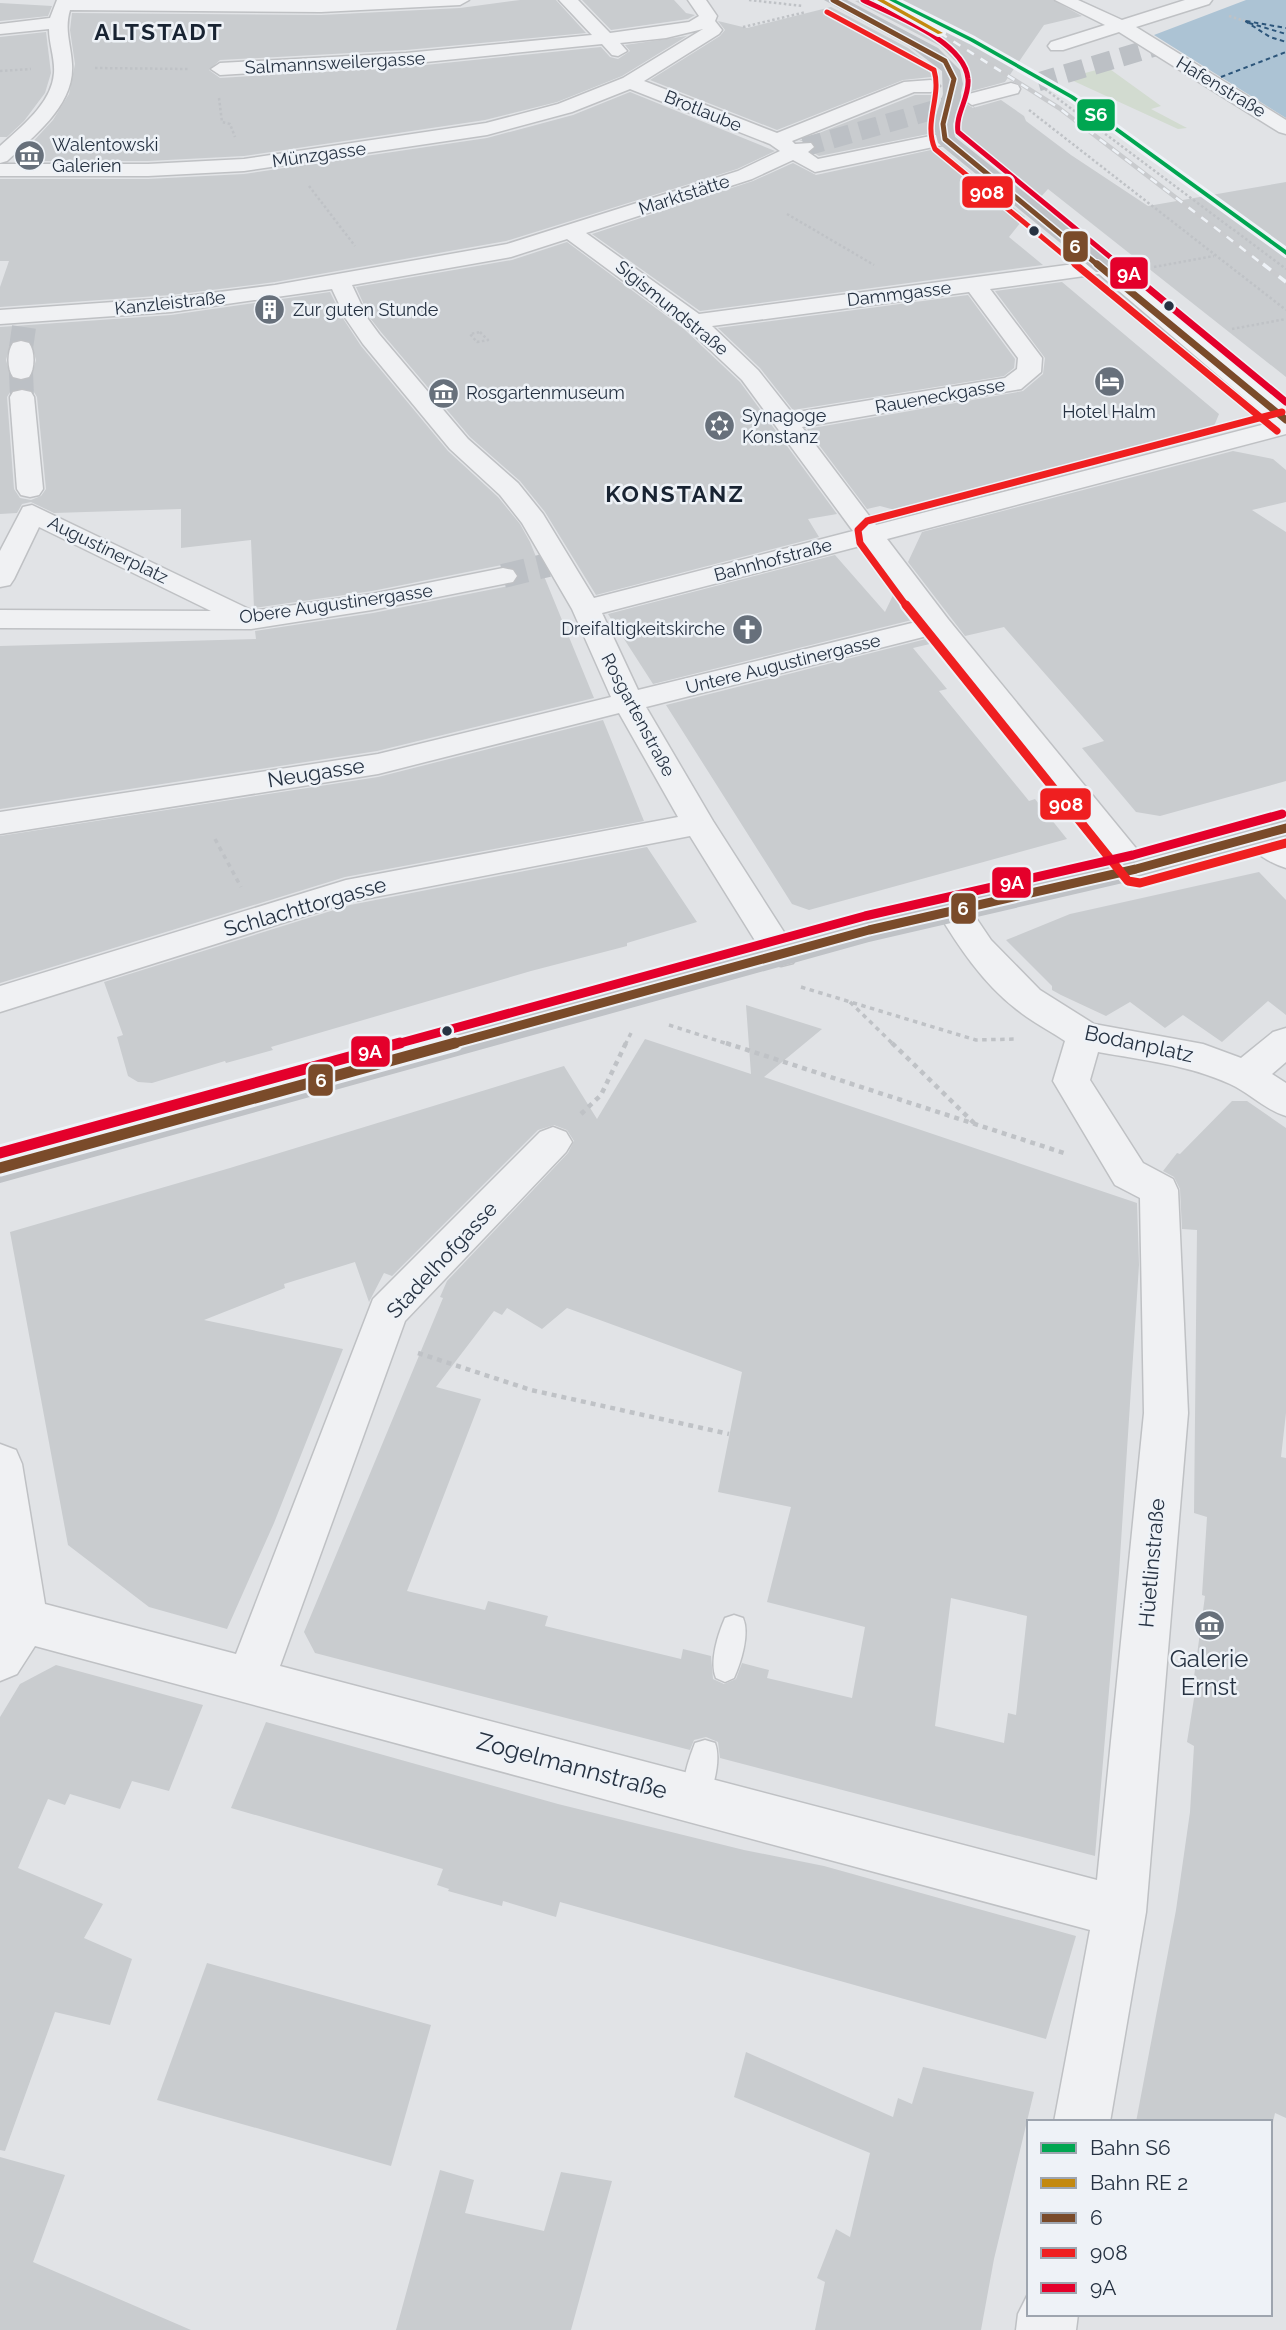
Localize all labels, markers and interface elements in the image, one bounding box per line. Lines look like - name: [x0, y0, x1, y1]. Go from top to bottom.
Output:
- district label: ALTSTADT: [94, 18, 224, 45]
- street label: Salmannsweilergasse: [244, 47, 426, 78]
- street label: Hafenstraße: [1173, 52, 1270, 122]
- street label: Brotlaube: [661, 86, 745, 136]
- line badge: S6: [1076, 98, 1116, 132]
- text: S6: [1084, 103, 1108, 125]
- place label: Walentowski Galerien: [52, 134, 158, 176]
- street label: Münzgasse: [271, 137, 368, 171]
- museum icon: Walentowski Galerien: [12, 138, 46, 172]
- street label: Marktstätte: [636, 170, 732, 219]
- line badge: 908: [961, 175, 1014, 209]
- text: 908: [970, 181, 1004, 203]
- unlabelled marker: [1027, 224, 1041, 238]
- line badge: 6: [1062, 230, 1089, 263]
- text: 6: [1069, 235, 1081, 257]
- street label: Sigismundstraße: [612, 256, 733, 360]
- line badge: 9A: [1109, 256, 1149, 290]
- text: 9A: [1117, 262, 1141, 284]
- street label: Dammgasse: [846, 277, 953, 310]
- street label: Kanzleistraße: [113, 286, 227, 319]
- building icon: Zur guten Stunde: [253, 293, 287, 327]
- place label: Zur guten Stunde: [293, 299, 439, 320]
- unlabelled marker: [1162, 299, 1176, 313]
- hotel icon: Hotel Halm: [1092, 364, 1126, 398]
- street label: Raueneckgasse: [873, 374, 1007, 417]
- museum icon: Rosgartenmuseum: [426, 376, 460, 410]
- place label: Rosgartenmuseum: [466, 382, 625, 403]
- place label: Hotel Halm: [1062, 401, 1156, 422]
- place label: Synagoge Konstanz: [742, 405, 827, 447]
- synagogue icon: Synagoge Konstanz: [702, 409, 736, 443]
- district label: KONSTANZ: [605, 480, 745, 507]
- street label: Augustinerplatz: [45, 511, 172, 588]
- street label: Bahnhofstraße: [712, 534, 834, 585]
- street label: Obere Augustinergasse: [238, 579, 434, 627]
- church icon: Dreifaltigkeitskirche: [731, 612, 765, 646]
- place label: Dreifaltigkeitskirche: [561, 618, 725, 639]
- street label: Untere Augustinergasse: [683, 629, 883, 698]
- street label: Rosgartenstraße: [597, 650, 680, 780]
- street label: Neugasse: [266, 753, 366, 793]
- line badge: 908: [1039, 787, 1092, 821]
- text: 908: [1049, 793, 1083, 815]
- line badge: 9A: [991, 866, 1032, 899]
- street label: Schlachttorgasse: [221, 871, 389, 942]
- text: 9A: [1000, 871, 1024, 893]
- line badge: 6: [950, 892, 977, 925]
- text: 6: [957, 897, 969, 919]
- street label: Bodanplatz: [1082, 1020, 1196, 1067]
- unlabelled marker: [440, 1024, 454, 1038]
- line badge: 9A: [350, 1035, 391, 1068]
- text: 9A: [358, 1040, 382, 1062]
- line badge: 6: [307, 1063, 334, 1097]
- text: 6: [315, 1069, 327, 1091]
- street label: Stadelhofgasse: [381, 1196, 502, 1323]
- street label: Hüetlinstraße: [1133, 1497, 1170, 1629]
- museum icon: Galerie Ernst: [1192, 1608, 1226, 1642]
- place label: Galerie Ernst: [1170, 1644, 1248, 1701]
- street label: Zogelmannstraße: [474, 1726, 671, 1805]
- legend: [1027, 2120, 1272, 2316]
- text: Bahn S6: [1090, 2135, 1171, 2160]
- text: Bahn RE 2: [1090, 2170, 1188, 2195]
- text: 6: [1090, 2205, 1103, 2230]
- text: 908: [1090, 2240, 1128, 2265]
- text: 9A: [1090, 2275, 1117, 2300]

